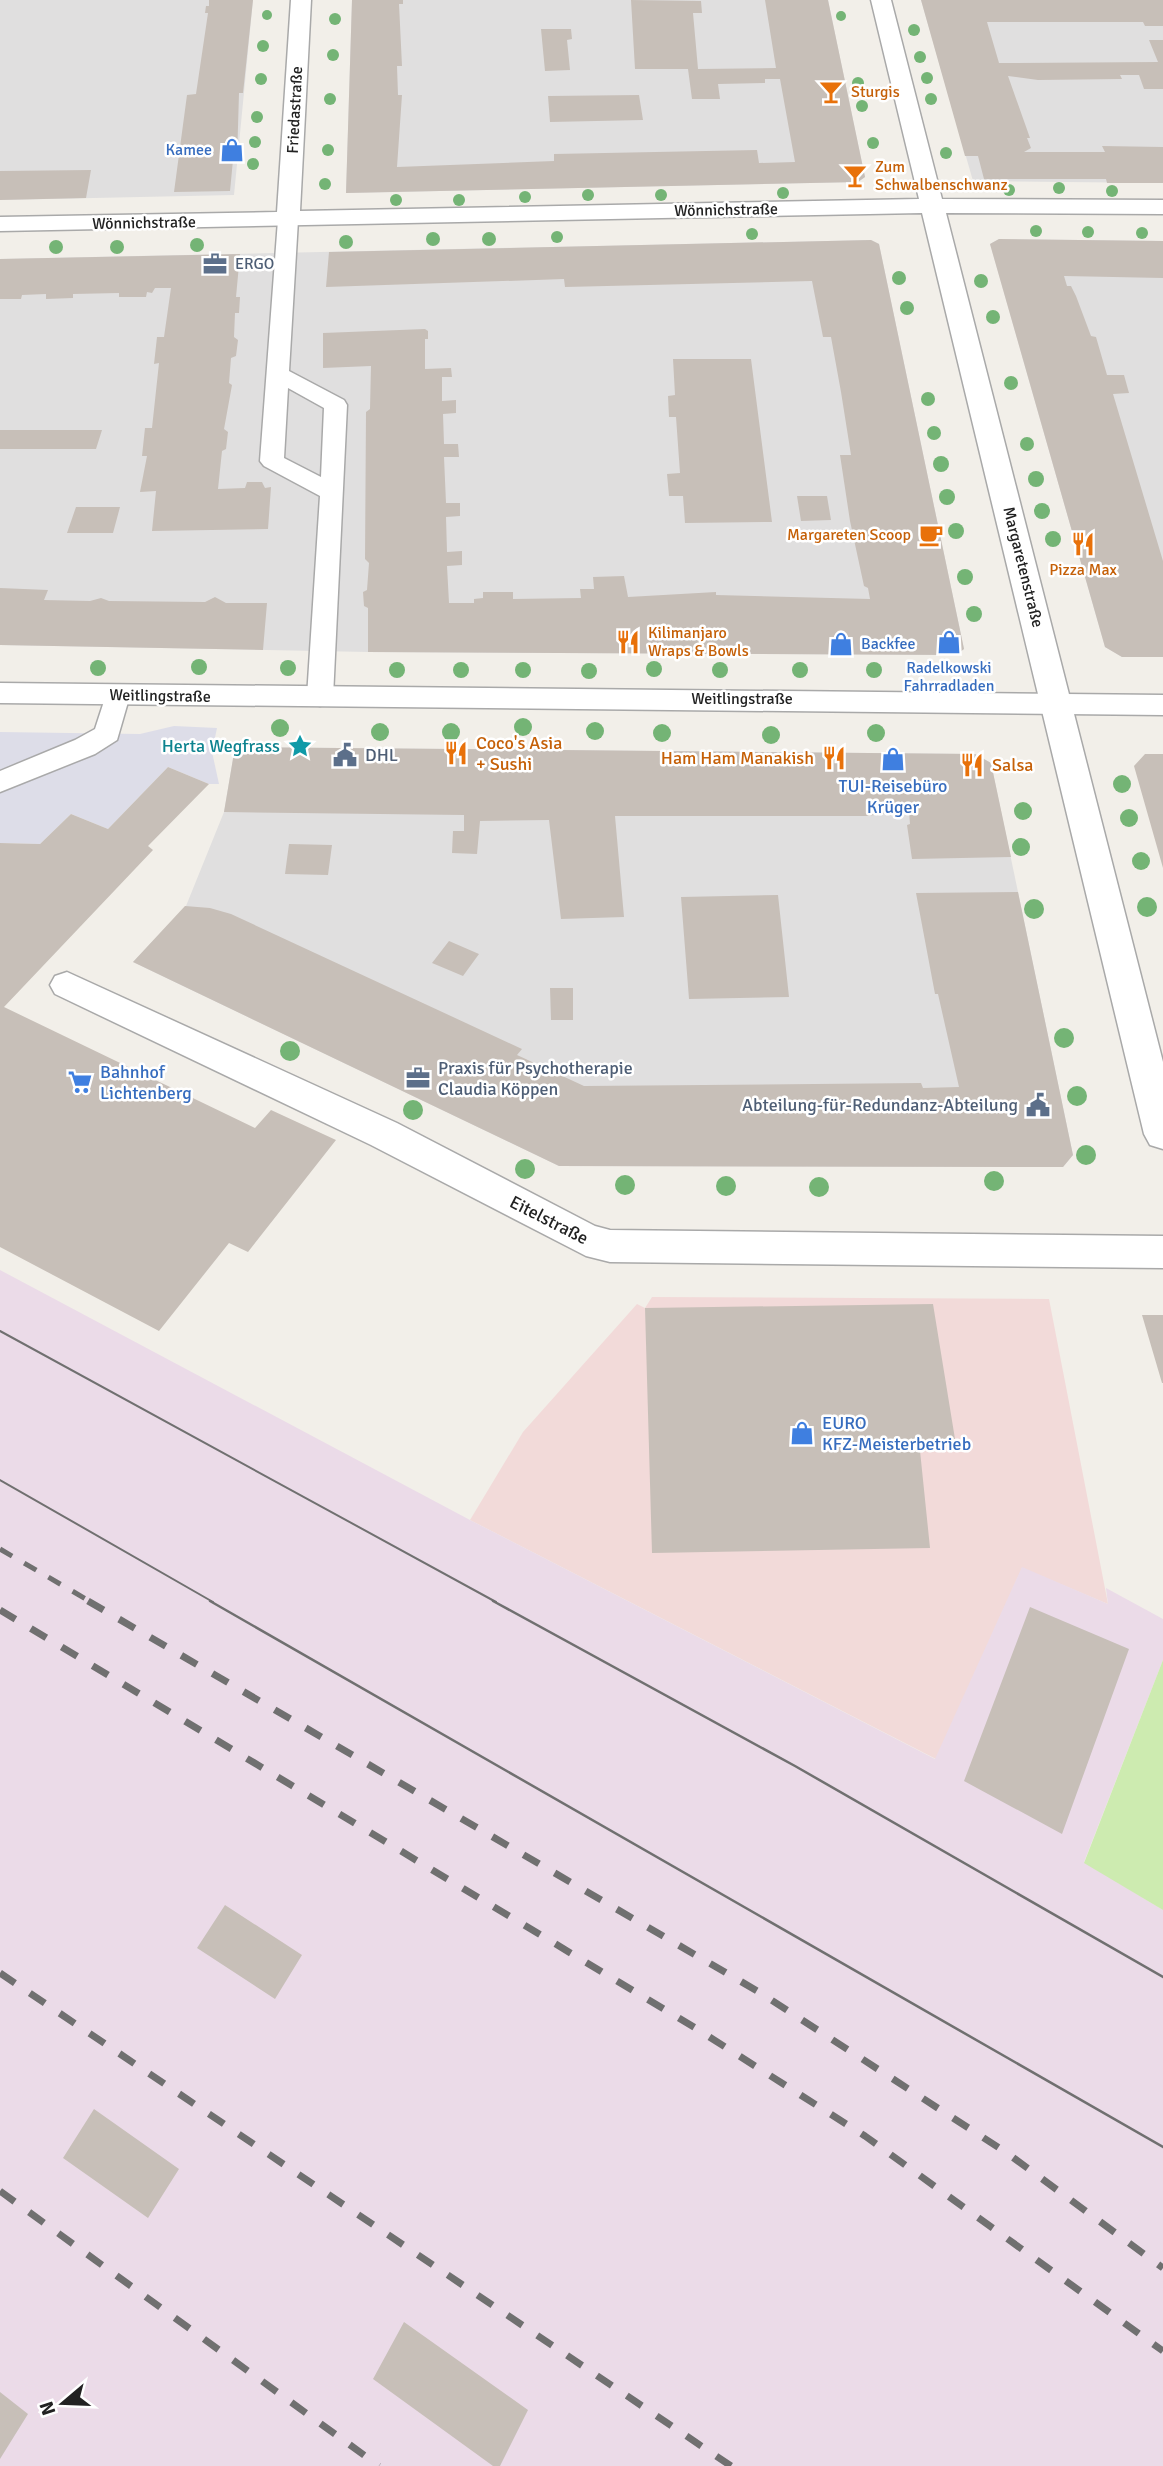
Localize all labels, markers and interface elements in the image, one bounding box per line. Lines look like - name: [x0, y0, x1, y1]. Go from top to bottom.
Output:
- street label: Friedastraße: [283, 66, 307, 154]
- bar icon: Sturgis: [817, 78, 845, 106]
- place label: Sturgis: [851, 82, 900, 102]
- shop icon: Kamee: [218, 136, 246, 164]
- place label: Kamee: [166, 140, 212, 160]
- place label: Zum Schwalbenschwanz: [875, 157, 1008, 195]
- bar icon: Zum Schwalbenschwanz: [841, 162, 869, 190]
- street label: Wönnichstraße: [674, 199, 778, 221]
- street label: Wönnichstraße: [92, 212, 196, 234]
- office icon: ERGO: [201, 250, 229, 278]
- place label: ERGO: [235, 254, 274, 274]
- street label: Margaretenstraße: [998, 505, 1048, 629]
- cafe icon: Margareten Scoop: [917, 521, 945, 549]
- place label: Margareten Scoop: [787, 525, 911, 545]
- restaurant icon: Pizza Max: [1069, 530, 1097, 558]
- place label: Pizza Max: [1049, 560, 1117, 580]
- place label: Kilimanjaro Wraps & Bowls: [648, 623, 749, 661]
- restaurant icon: Kilimanjaro Wraps & Bowls: [614, 628, 642, 656]
- shop icon: Radelkowski Fahrradladen: [935, 628, 963, 656]
- shop icon: Backfee: [827, 630, 855, 658]
- place label: Backfee: [861, 634, 916, 654]
- place label: Radelkowski Fahrradladen: [904, 658, 994, 696]
- street label: Weitlingstraße: [109, 685, 211, 707]
- street label: Weitlingstraße: [691, 689, 793, 709]
- place icon: Herta Wegfrass: [286, 732, 314, 760]
- place label: Coco's Asia + Sushi: [476, 732, 562, 775]
- place label: Herta Wegfrass: [162, 735, 280, 757]
- restaurant icon: Coco's Asia + Sushi: [442, 739, 470, 767]
- public building icon: DHL: [331, 741, 359, 769]
- place label: DHL: [365, 744, 398, 766]
- restaurant icon: Ham Ham Manakish: [820, 744, 848, 772]
- shop icon: TUI-Reisebüro Krüger: [879, 745, 907, 773]
- place label: Ham Ham Manakish: [661, 747, 814, 769]
- restaurant icon: Salsa: [958, 751, 986, 779]
- place label: Salsa: [992, 754, 1033, 776]
- place label: TUI-Reisebüro Krüger: [839, 775, 947, 818]
- place label: Praxis für Psychotherapie Claudia Köppen: [438, 1057, 633, 1100]
- place label: Bahnhof Lichtenberg: [100, 1061, 192, 1104]
- office icon: Praxis für Psychotherapie Claudia Köppen: [404, 1064, 432, 1092]
- supermarket icon: Bahnhof Lichtenberg: [66, 1068, 94, 1096]
- public building icon: Abteilung-für-Redundanz-Abteilung: [1024, 1091, 1052, 1119]
- place label: Abteilung-für-Redundanz-Abteilung: [742, 1094, 1018, 1116]
- street label: Eitelstraße: [506, 1191, 592, 1249]
- place label: EURO KFZ-Meisterbetrieb: [822, 1412, 971, 1455]
- shop icon: EURO KFZ-Meisterbetrieb: [788, 1419, 816, 1447]
- north arrow: [28, 2368, 98, 2438]
- text: N: [34, 2398, 61, 2418]

